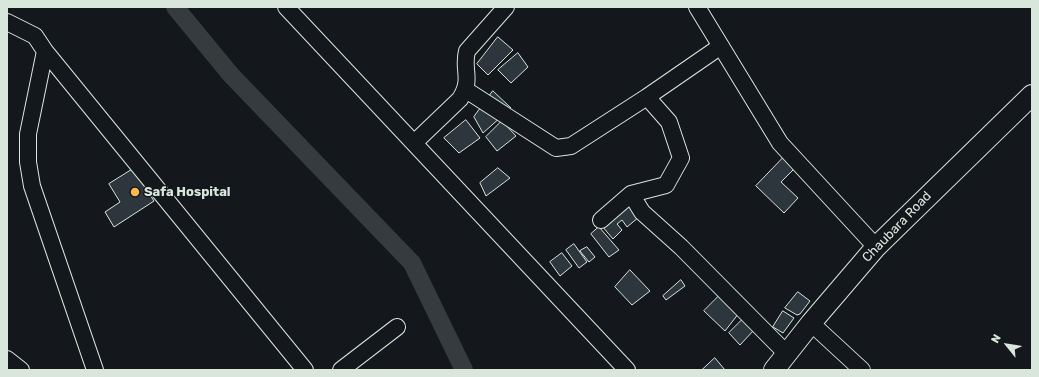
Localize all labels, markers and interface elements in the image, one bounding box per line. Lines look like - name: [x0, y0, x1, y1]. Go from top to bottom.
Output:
- place label: Safa Hospital: [144, 184, 231, 200]
- marker: Safa Hospital: [129, 186, 141, 198]
- street label: Chaubara Road: [859, 188, 935, 266]
- north arrow: [987, 325, 1027, 365]
- text: N: [989, 332, 1004, 345]

